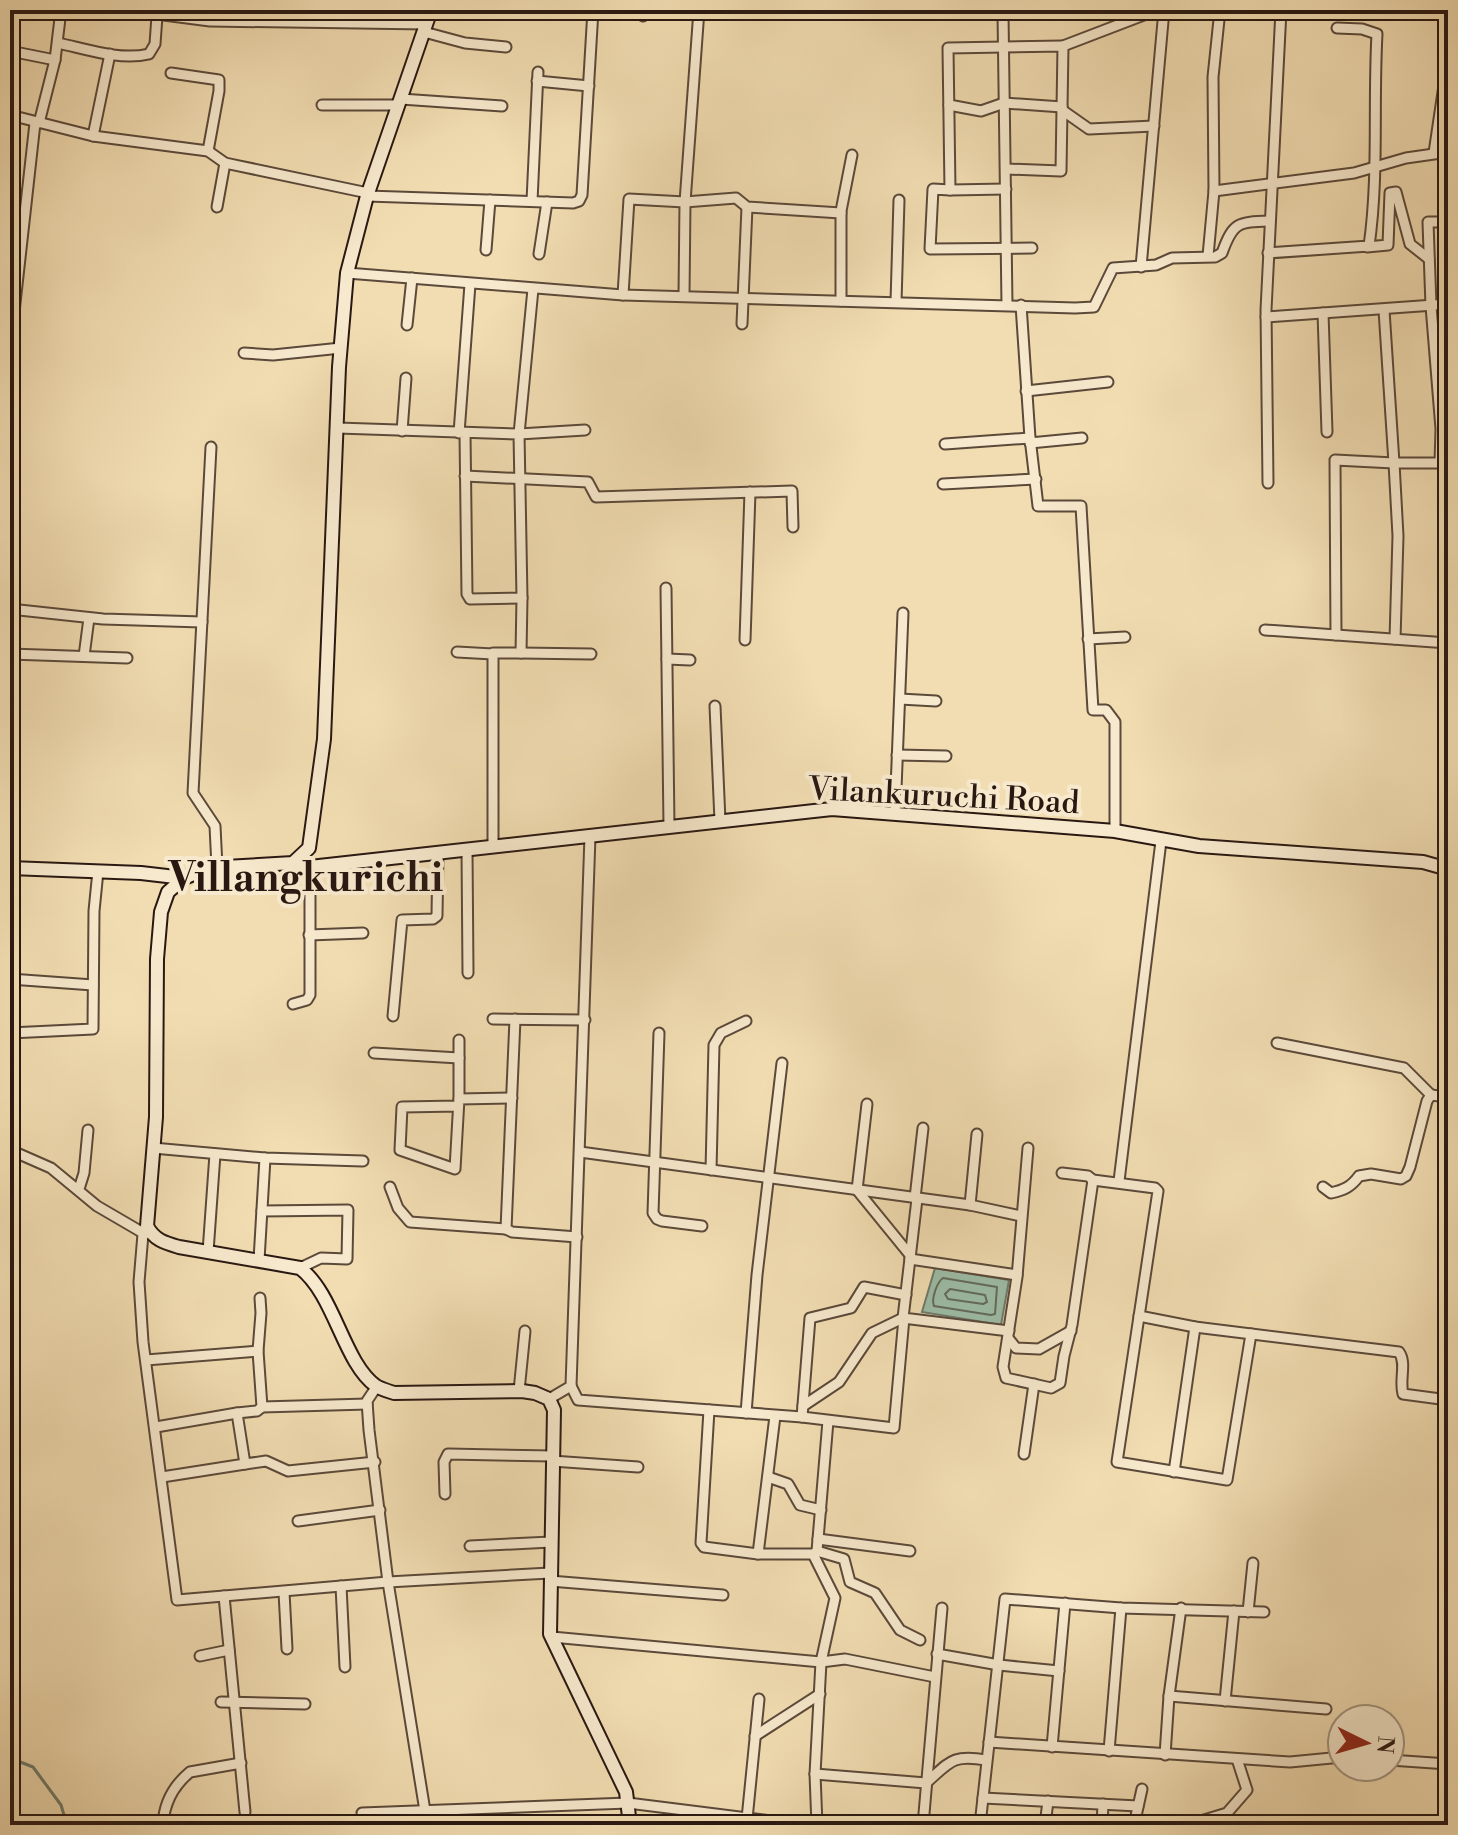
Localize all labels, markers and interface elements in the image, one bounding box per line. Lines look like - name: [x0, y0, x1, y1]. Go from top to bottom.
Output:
- street label: Vilankuruchi Road: [806, 769, 1081, 823]
- district label: Villangkurichi: [168, 854, 444, 904]
- north arrow: [1326, 1703, 1406, 1783]
- text: N: [1370, 1735, 1399, 1755]

